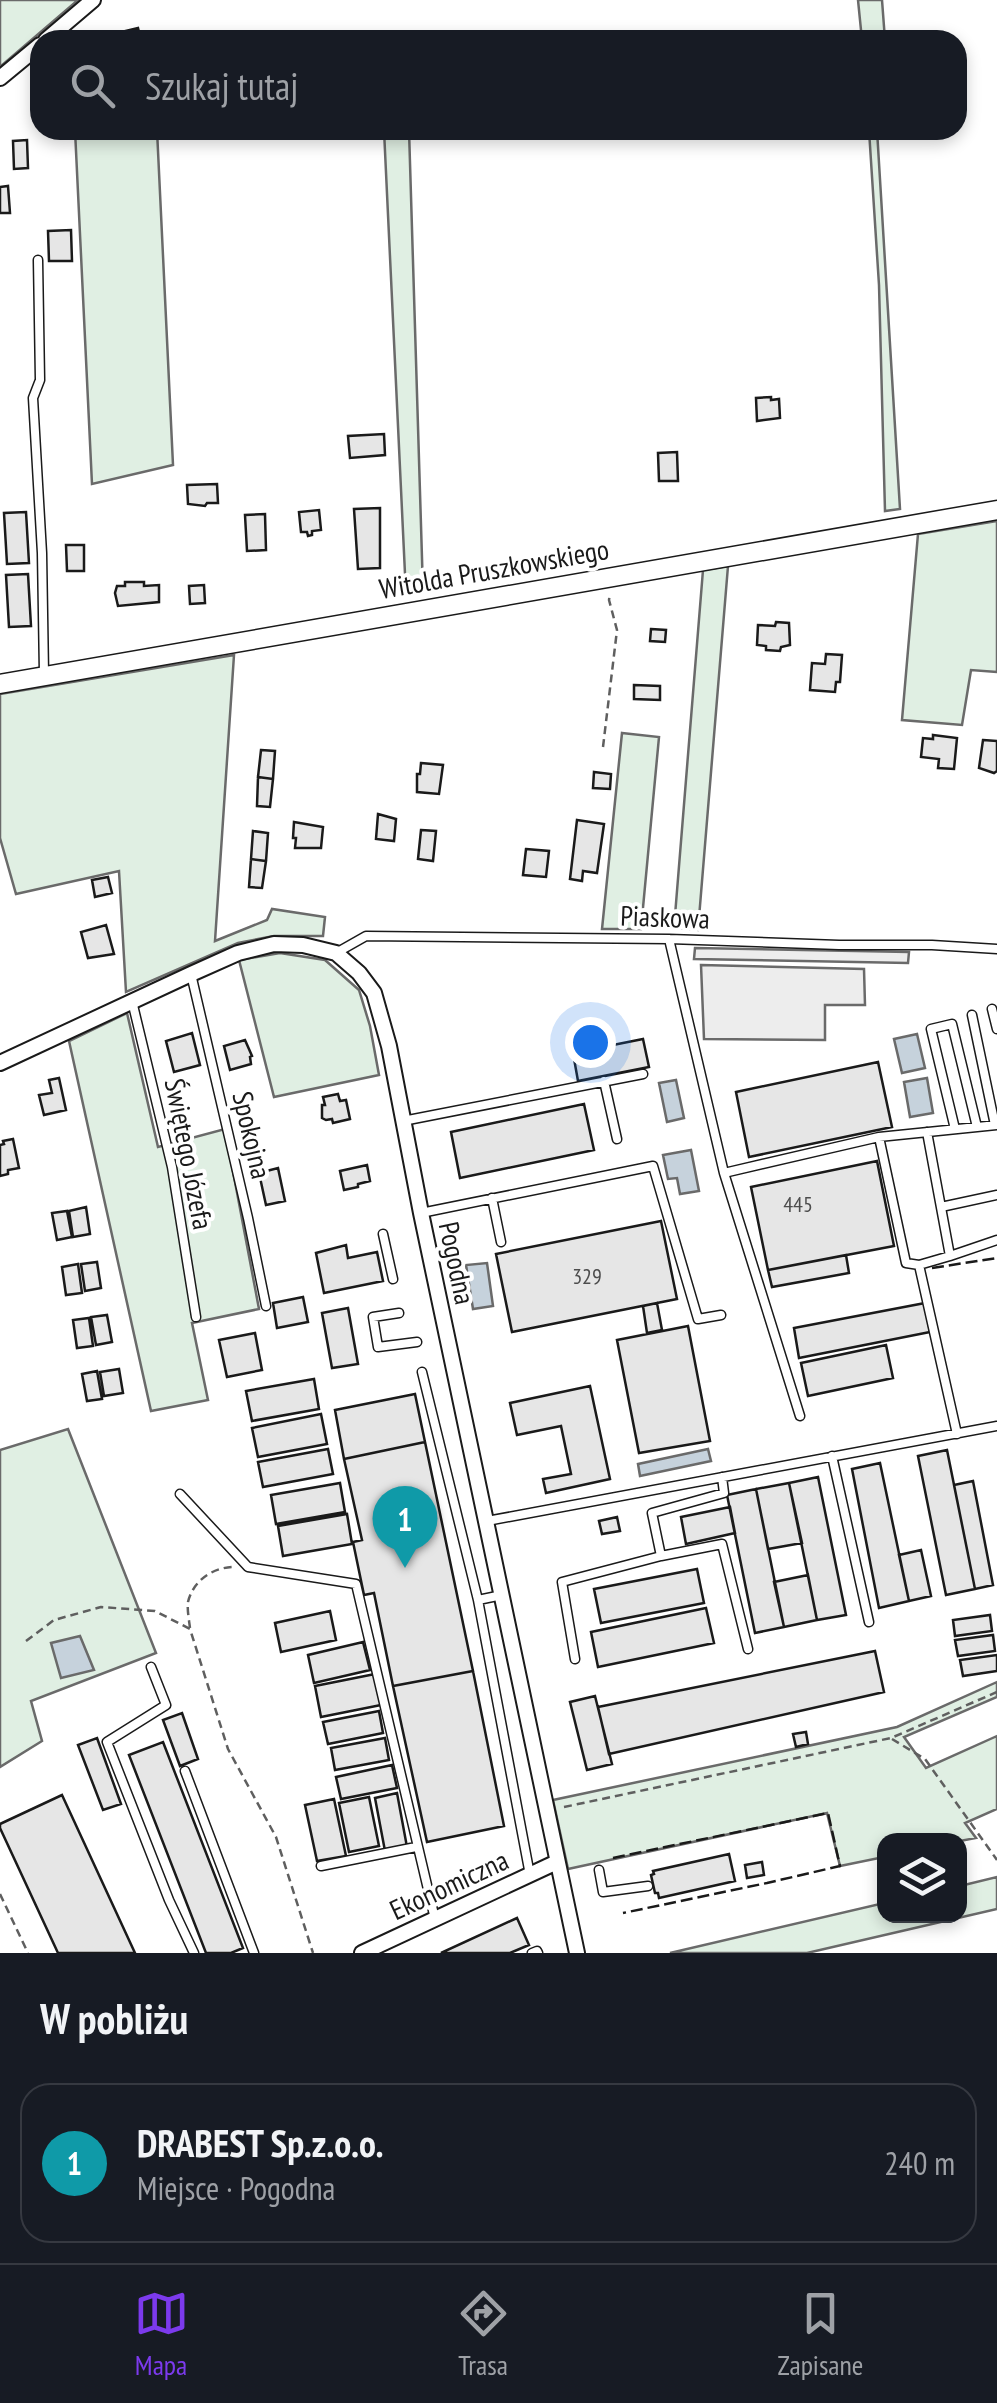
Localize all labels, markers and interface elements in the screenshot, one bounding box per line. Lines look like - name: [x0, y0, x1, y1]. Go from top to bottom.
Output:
- search box: [30, 30, 967, 140]
- icon: search: [65, 58, 120, 113]
- text: Szukaj tutaj: [145, 61, 298, 110]
- street label: Witolda Pruszkowskiego: [376, 530, 612, 607]
- street label: Piaskowa: [620, 896, 710, 937]
- your location: [565, 1017, 616, 1068]
- street label: Świętego Józefa: [157, 1075, 222, 1233]
- street label: Spokojna: [225, 1088, 280, 1182]
- house number: 445: [783, 1190, 813, 1218]
- street label: Pogodna: [431, 1218, 484, 1308]
- house number: 329: [572, 1262, 602, 1290]
- pin: 1: [372, 1486, 438, 1568]
- map controls: [877, 1833, 967, 1923]
- button: layers: [877, 1833, 967, 1923]
- street label: Ekonomiczna: [384, 1841, 514, 1928]
- text: W pobliżu: [40, 1991, 188, 2046]
- text: DRABEST Sp.z.o.o.: [137, 2118, 384, 2167]
- text: 1: [67, 2142, 82, 2184]
- text: 240 m: [884, 2142, 955, 2184]
- text: Miejsce · Pogodna: [137, 2167, 335, 2209]
- tab: Mapa: [134, 2286, 189, 2383]
- tab: Trasa: [456, 2286, 511, 2383]
- tab: Zapisane: [778, 2286, 863, 2383]

